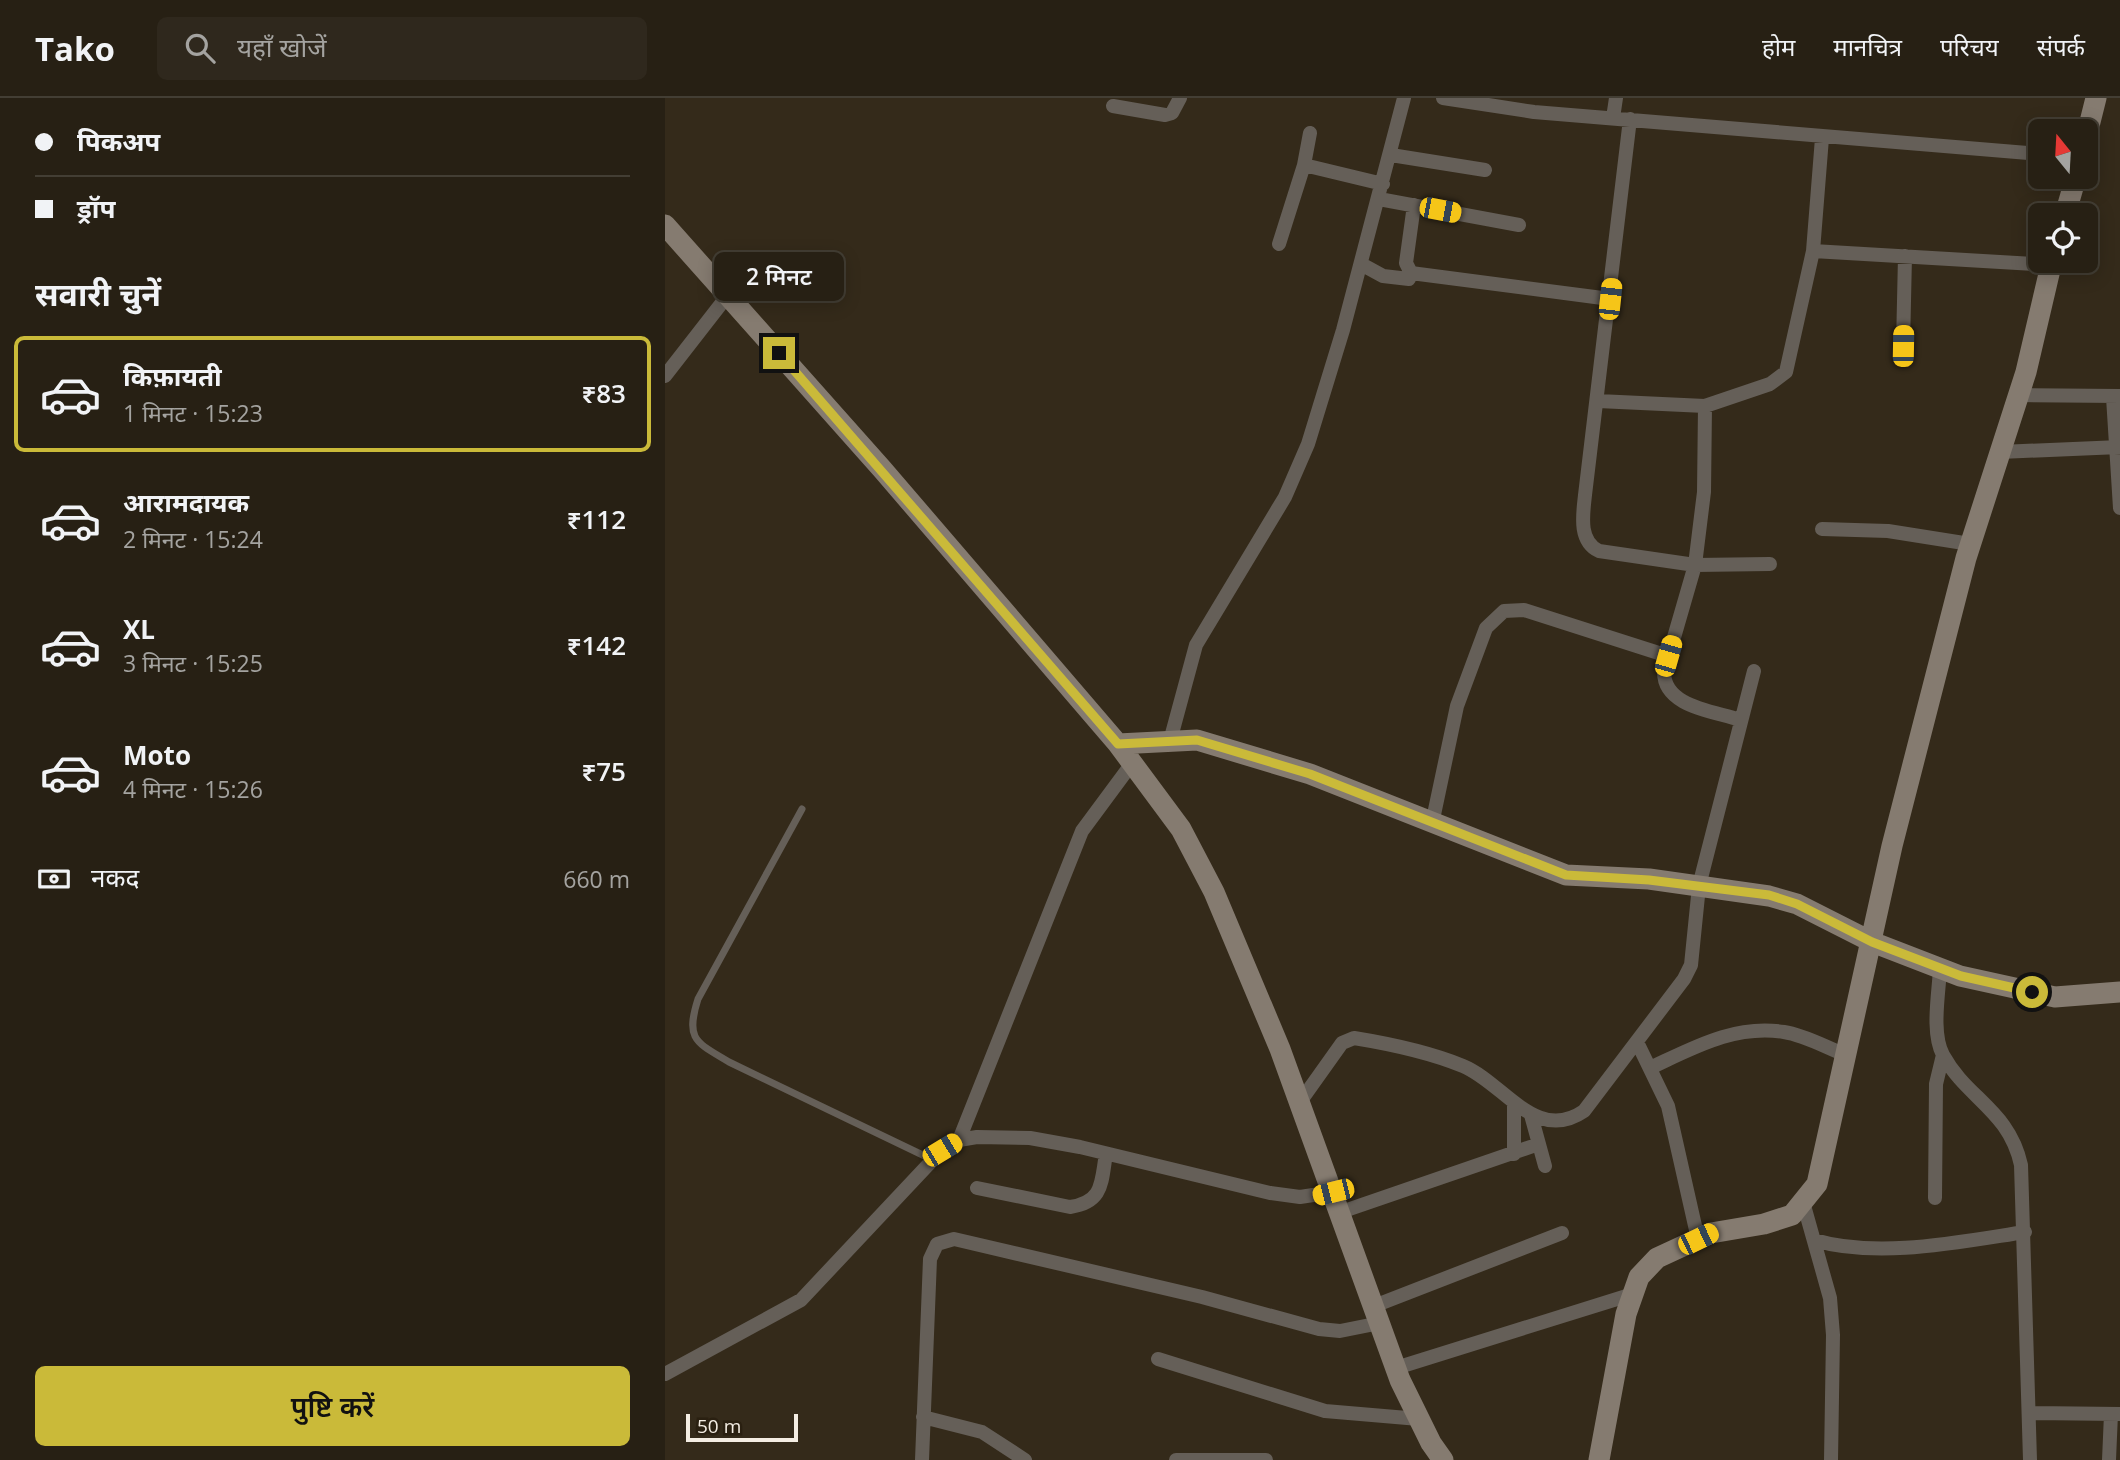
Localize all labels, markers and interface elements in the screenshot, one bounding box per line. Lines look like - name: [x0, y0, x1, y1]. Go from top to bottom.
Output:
- search box: [157, 17, 647, 80]
- text: Tako: [35, 26, 115, 71]
- icon: search: [181, 29, 219, 67]
- text: यहाँ खोजें: [237, 29, 327, 65]
- text: होम: [1762, 30, 1795, 63]
- text: मानचित्र: [1833, 30, 1902, 63]
- text: परिचय: [1940, 30, 1999, 63]
- text: संपर्क: [2037, 30, 2085, 63]
- north arrow: [2028, 119, 2098, 189]
- map controls: [2028, 119, 2098, 273]
- text: पिकअप: [77, 123, 160, 159]
- text: ड्रॉप: [77, 190, 115, 226]
- car: [1418, 196, 1463, 224]
- button: locate: [2028, 203, 2098, 273]
- callout: 2 मिनट: [714, 252, 844, 300]
- text: 2 मिनट: [746, 260, 812, 292]
- text: सवारी चुनें: [35, 272, 161, 315]
- car: [1598, 277, 1623, 321]
- car: [1893, 325, 1914, 367]
- route end: [763, 337, 795, 369]
- text: किफ़ायती: [123, 358, 222, 394]
- icon: car: [39, 363, 102, 426]
- text: ₹83: [582, 375, 626, 411]
- text: 1 मिनट · 15:23: [123, 397, 263, 429]
- text: आरामदायक: [123, 484, 249, 520]
- icon: car: [39, 489, 102, 552]
- text: ₹112: [567, 501, 626, 537]
- text: 2 मिनट · 15:24: [123, 523, 263, 555]
- text: XL: [123, 611, 155, 647]
- icon: car: [39, 615, 102, 678]
- text: ₹142: [567, 627, 626, 663]
- car: [1653, 633, 1684, 679]
- text: 3 मिनट · 15:25: [123, 647, 263, 679]
- text: Moto: [123, 737, 191, 773]
- icon: car: [39, 741, 102, 804]
- text: ₹75: [582, 753, 626, 789]
- text: 4 मिनट · 15:26: [123, 773, 263, 805]
- text: नकद: [91, 859, 139, 895]
- icon: cash: [35, 860, 73, 898]
- text: 660 m: [563, 863, 630, 895]
- route start: [2016, 976, 2048, 1008]
- car: [919, 1130, 966, 1170]
- car: [1311, 1177, 1356, 1207]
- car: [1675, 1220, 1722, 1258]
- button: पुष्टि करें: [35, 1366, 630, 1446]
- scale bar: [686, 1411, 798, 1443]
- text: 50 m: [697, 1413, 741, 1439]

